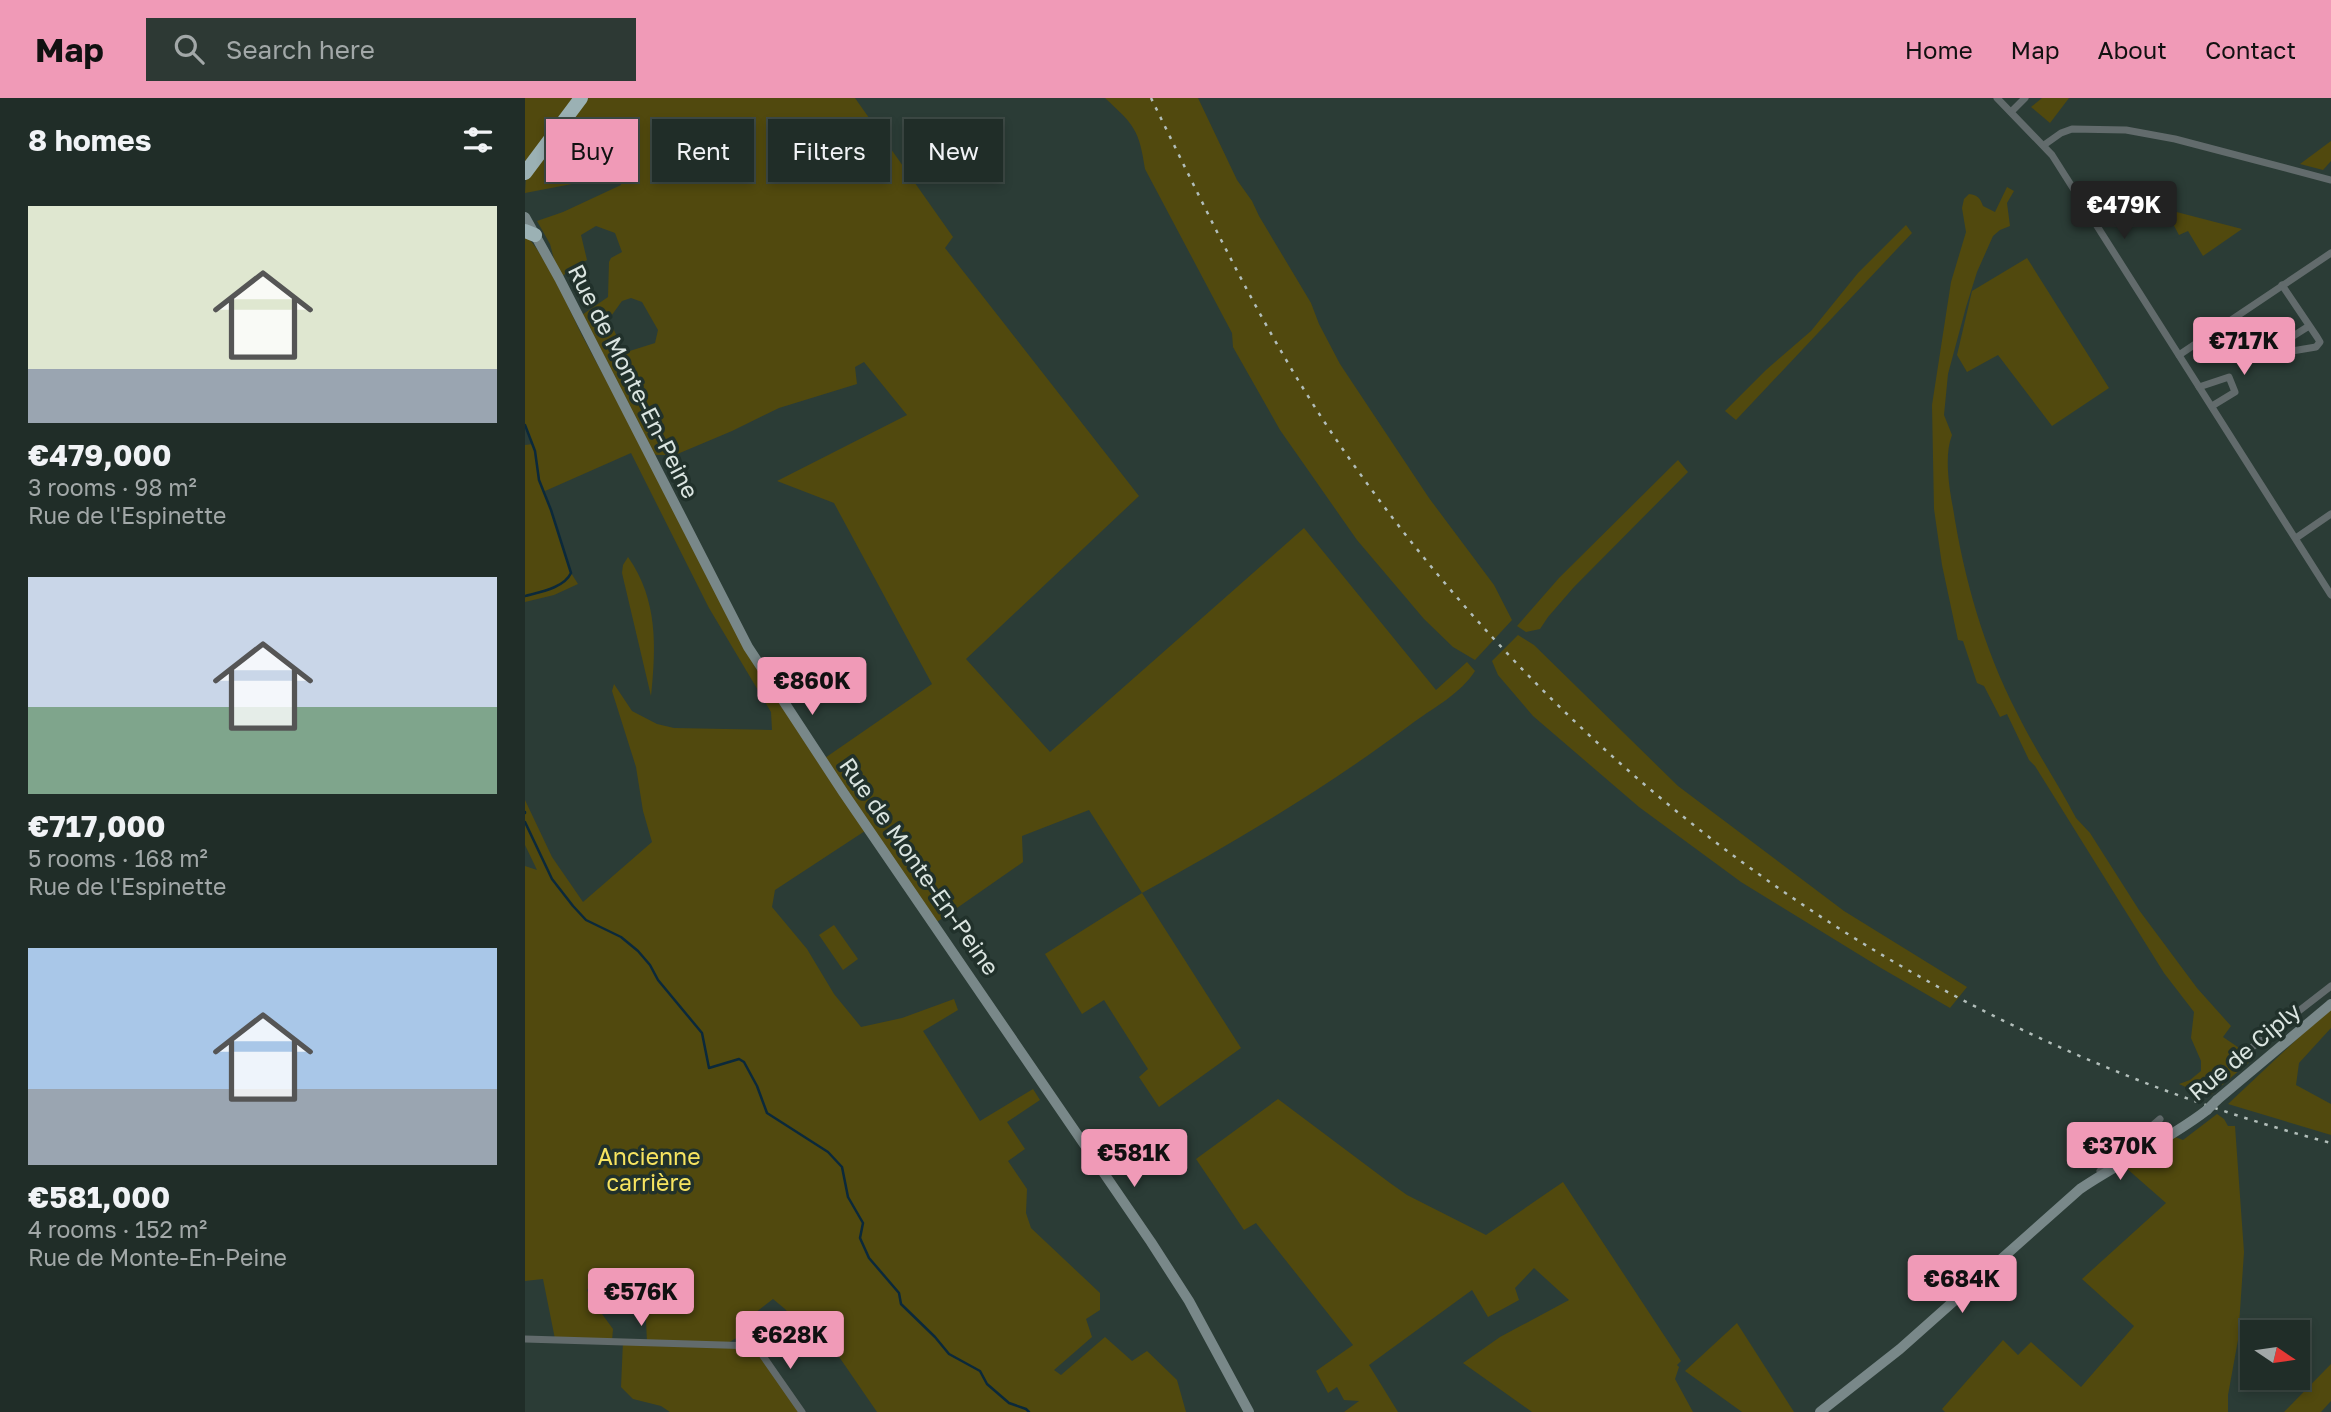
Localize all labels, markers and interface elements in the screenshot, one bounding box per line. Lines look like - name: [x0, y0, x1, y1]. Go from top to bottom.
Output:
- search box: [146, 18, 636, 81]
- text: Map: [35, 30, 104, 69]
- icon: search: [170, 30, 208, 68]
- text: Search here: [226, 34, 375, 65]
- text: Home: [1905, 35, 1973, 64]
- text: Map: [2011, 35, 2060, 64]
- text: About: [2098, 35, 2167, 64]
- text: Contact: [2205, 35, 2296, 64]
- chip: Buy: [546, 119, 638, 182]
- chip: Rent: [652, 119, 754, 182]
- chip: Filters: [768, 119, 890, 182]
- chip: New: [904, 119, 1003, 182]
- icon: filters: [459, 121, 497, 159]
- text: 8 homes: [28, 122, 152, 158]
- pin: €479K: [2075, 181, 2173, 241]
- text: €479K: [2087, 190, 2161, 218]
- icon: home: [200, 252, 326, 378]
- street label: Rue de Monte-En-Peine: [563, 259, 705, 503]
- pin: €717K: [2195, 317, 2293, 377]
- text: €717K: [2209, 326, 2279, 354]
- text: €479,000: [28, 437, 171, 473]
- text: 3 rooms · 98 m²: [28, 473, 197, 501]
- text: Rue de l'Espinette: [28, 501, 226, 529]
- icon: home: [200, 623, 326, 749]
- pin: €860K: [763, 658, 861, 717]
- text: €860K: [773, 666, 851, 694]
- street label: Rue de Monte-En-Peine: [834, 752, 1006, 980]
- text: €717,000: [28, 808, 165, 844]
- text: 5 rooms · 168 m²: [28, 844, 208, 872]
- text: Rue de l'Espinette: [28, 872, 226, 900]
- icon: home: [200, 994, 326, 1120]
- street label: Rue de Ciply: [2182, 996, 2306, 1106]
- pin: €370K: [2071, 1122, 2169, 1182]
- pin: €581K: [1085, 1130, 1183, 1189]
- text: €370K: [2083, 1131, 2157, 1159]
- text: €581K: [1097, 1138, 1171, 1166]
- park label: Ancienne carrière: [597, 1142, 701, 1196]
- text: €581,000: [28, 1179, 170, 1215]
- text: 4 rooms · 152 m²: [28, 1215, 207, 1243]
- text: Rue de Monte-En-Peine: [28, 1243, 287, 1271]
- pin: €684K: [1913, 1256, 2011, 1315]
- text: €684K: [1924, 1264, 2000, 1292]
- pin: €576K: [592, 1268, 690, 1328]
- text: €576K: [604, 1277, 678, 1305]
- pin: €628K: [741, 1312, 839, 1371]
- text: €628K: [752, 1320, 828, 1348]
- north arrow: [2240, 1320, 2310, 1390]
- map controls: [2240, 1320, 2310, 1390]

